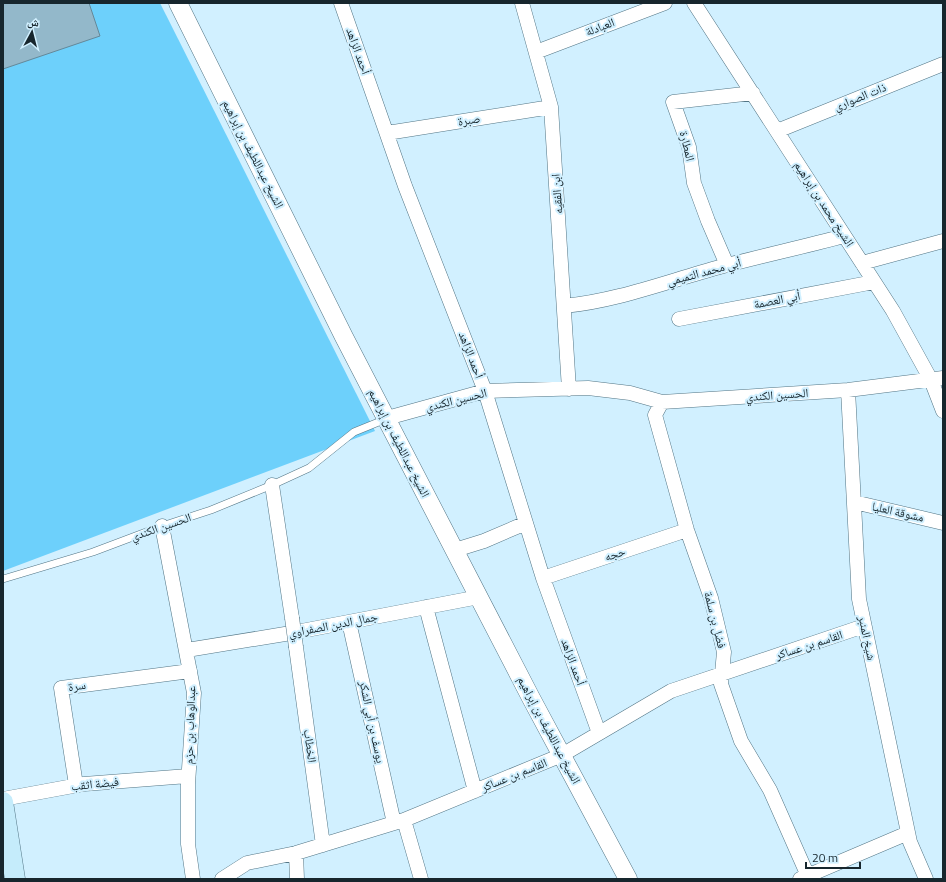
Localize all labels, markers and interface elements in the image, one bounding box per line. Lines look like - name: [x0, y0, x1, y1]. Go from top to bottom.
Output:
- north arrow: [12, 12, 52, 52]
- street label: العبادلة: [582, 12, 617, 41]
- text: ش: [26, 13, 40, 31]
- street label: أحمد الزاهد: [341, 25, 376, 77]
- street label: ذات الصواري: [831, 77, 889, 117]
- street label: الشيخ عبداللطيف بن إبراهيم: [218, 96, 289, 212]
- street label: صبرة: [456, 108, 482, 131]
- street label: المطارة: [675, 129, 700, 163]
- street label: الشيخ محمد بن إبراهيم: [790, 157, 859, 250]
- street label: ابن الفقيه: [546, 173, 567, 215]
- street label: أبي محمد التميمي: [665, 252, 743, 292]
- street label: أبي العصمة: [752, 286, 802, 314]
- street label: أحمد الزاهد: [454, 329, 489, 381]
- street label: الحسين الكندي: [423, 383, 489, 417]
- street label: الحسين الكندي: [745, 383, 809, 407]
- street label: الشيخ عبداللطيف بن إبراهيم: [364, 385, 435, 501]
- street label: مشوقة العليا: [870, 496, 926, 527]
- street label: الحسين الكندي: [128, 507, 194, 547]
- street label: حجه: [602, 541, 628, 566]
- street label: فضل بن سلمة: [699, 589, 732, 650]
- street label: جمال الدين الصفراوي: [287, 606, 380, 643]
- street label: شيخ المنبر: [853, 613, 881, 662]
- street label: القاسم بن عساكر: [772, 625, 845, 665]
- street label: أحمد الزاهد: [556, 636, 591, 688]
- street label: الشيخ عبداللطيف بن إبراهيم: [513, 672, 586, 787]
- street label: سرة: [67, 675, 87, 696]
- street label: يوسف بن أبي الشكر: [353, 678, 391, 765]
- street label: عبدالوهاب بن حزم: [179, 685, 200, 765]
- street label: الخطاب: [299, 728, 322, 764]
- street label: القاسم بن عساكر: [477, 753, 550, 797]
- street label: فيضة اثقب: [70, 772, 120, 795]
- scale bar: [806, 844, 860, 870]
- text: 20 m: [812, 848, 838, 867]

